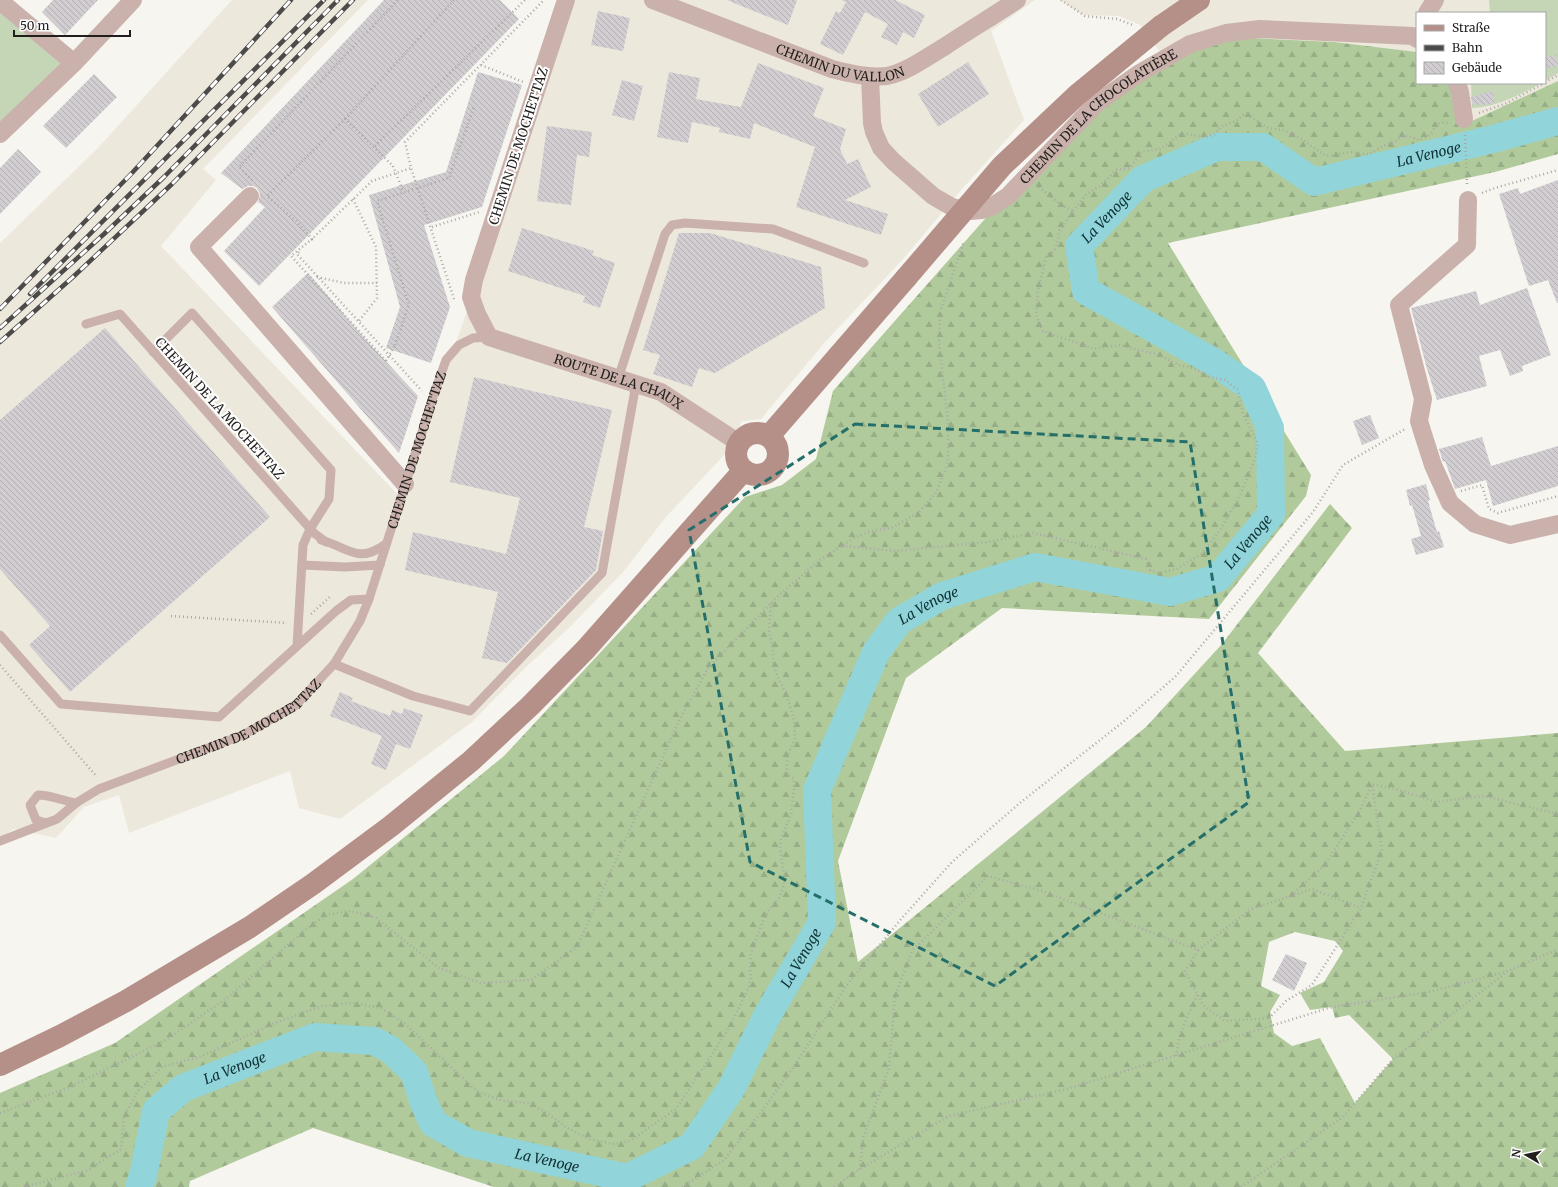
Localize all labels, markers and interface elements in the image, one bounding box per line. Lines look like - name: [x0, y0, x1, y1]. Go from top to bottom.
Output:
- scale bar: [14, 12, 130, 38]
- legend: [1416, 12, 1546, 84]
- text: 50 m: [20, 18, 49, 33]
- text: Straße: [1452, 20, 1490, 35]
- street label: CHEMIN DU VALLON: [774, 40, 907, 86]
- text: Bahn: [1452, 40, 1483, 55]
- street label: CHEMIN DE LA CHOCOLATIÈRE: [1016, 45, 1181, 188]
- text: Gebäude: [1452, 60, 1502, 75]
- street label: CHEMIN DE MOCHETTAZ: [485, 65, 552, 227]
- water label: La Venoge: [1395, 138, 1463, 171]
- water label: La Venoge: [1078, 187, 1136, 247]
- street label: CHEMIN DE LA MOCHETTAZ: [151, 334, 288, 483]
- street label: ROUTE DE LA CHAUX: [552, 350, 687, 413]
- street label: CHEMIN DE MOCHETTAZ: [384, 369, 450, 531]
- water label: La Venoge: [1220, 511, 1276, 573]
- water label: La Venoge: [895, 582, 961, 628]
- street label: CHEMIN DE MOCHETTAZ: [174, 676, 325, 768]
- water label: La Venoge: [777, 925, 825, 991]
- water label: La Venoge: [201, 1048, 269, 1088]
- north arrow: [1506, 1135, 1546, 1175]
- water label: La Venoge: [513, 1145, 581, 1176]
- text: N: [1509, 1148, 1524, 1159]

